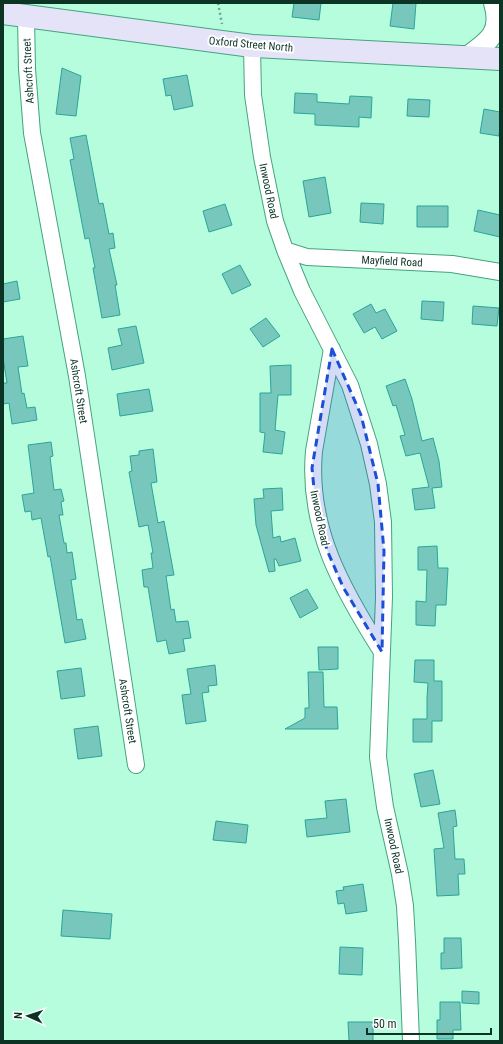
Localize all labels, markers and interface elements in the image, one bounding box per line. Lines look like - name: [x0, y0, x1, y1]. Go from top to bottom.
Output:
- street label: Oxford Street North: [208, 34, 294, 55]
- street label: Ashcroft Street: [20, 38, 37, 104]
- street label: Inwood Road: [256, 162, 281, 220]
- street label: Mayfield Road: [361, 253, 423, 270]
- street label: Ashcroft Street: [67, 358, 90, 424]
- street label: Inwood Road: [307, 489, 332, 547]
- street label: Ashcroft Street: [116, 678, 139, 744]
- street label: Inwood Road: [381, 817, 406, 875]
- north arrow: [8, 996, 48, 1036]
- scale bar: [367, 1010, 491, 1036]
- text: N: [12, 1012, 25, 1019]
- text: 50 m: [373, 1017, 397, 1031]

